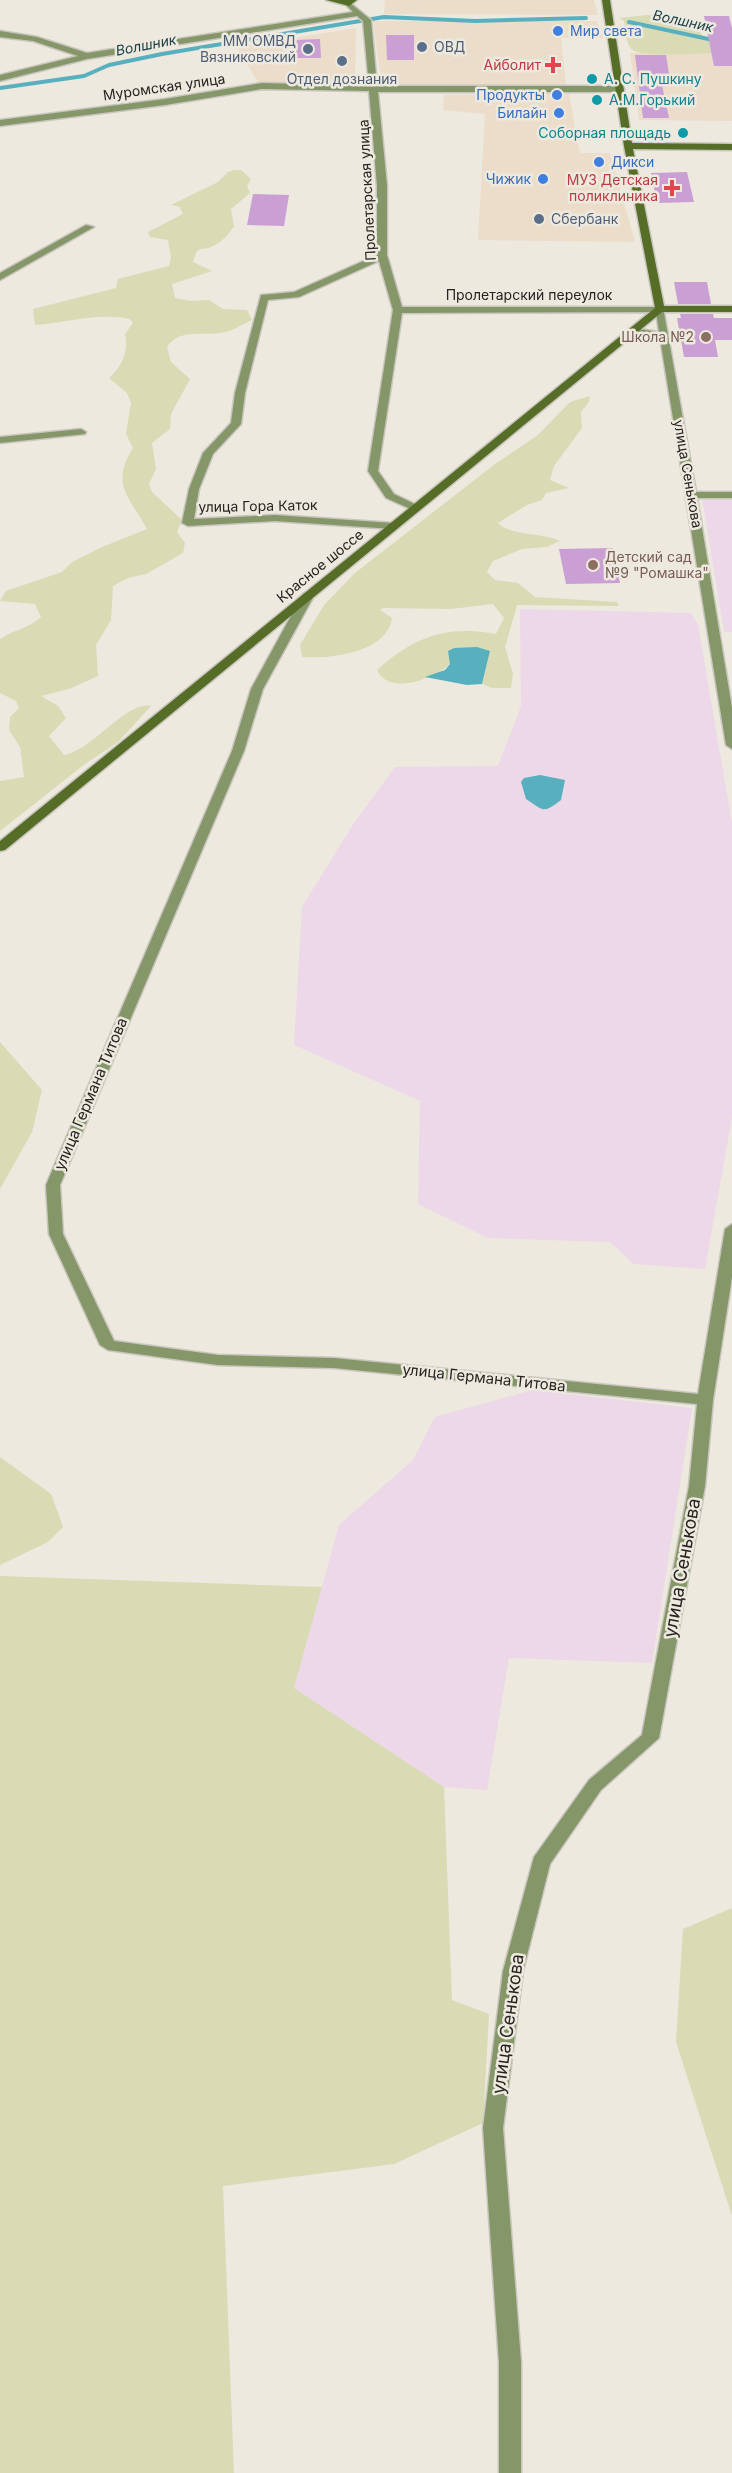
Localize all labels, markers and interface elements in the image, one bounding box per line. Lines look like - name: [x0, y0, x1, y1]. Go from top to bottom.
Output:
- water label: Волшник: [651, 6, 715, 35]
- place label: Мир света: [570, 22, 642, 39]
- marker: Мир света: [551, 24, 565, 38]
- water label: Волшник: [114, 30, 178, 59]
- place label: ММ ОМВД Вязниковский: [200, 32, 296, 65]
- place label: ОВД: [434, 38, 465, 55]
- marker: ОВД: [415, 40, 429, 54]
- marker: ММ ОМВД Вязниковский: [301, 42, 315, 56]
- marker: Отдел дознания: [335, 54, 349, 68]
- place label: Айболит: [484, 56, 541, 73]
- marker: Айболит: [546, 58, 560, 72]
- street label: Муромская улица: [102, 70, 226, 103]
- place label: Отдел дознания: [287, 70, 397, 87]
- place label: А. С. Пушкину: [604, 70, 702, 87]
- marker: А. С. Пушкину: [585, 72, 599, 86]
- place label: Продукты: [476, 86, 545, 103]
- marker: Продукты: [550, 88, 564, 102]
- place label: А.М.Горький: [609, 91, 695, 108]
- marker: А.М.Горький: [590, 93, 604, 107]
- place label: Билайн: [497, 104, 547, 121]
- marker: Билайн: [552, 106, 566, 120]
- street label: Пролетарская улица: [354, 119, 379, 261]
- place label: Соборная площадь: [538, 124, 671, 141]
- marker: Соборная площадь: [676, 126, 690, 140]
- place label: Дикси: [611, 153, 654, 170]
- marker: Дикси: [592, 155, 606, 169]
- place label: Чижик: [486, 170, 531, 187]
- place label: МУЗ Детская поликлиника: [567, 171, 658, 204]
- marker: Чижик: [536, 172, 550, 186]
- marker: МУЗ Детская поликлиника: [663, 179, 681, 197]
- place label: Сбербанк: [551, 210, 619, 227]
- marker: Сбербанк: [532, 212, 546, 226]
- street label: Пролетарский переулок: [446, 286, 613, 303]
- place label: Школа №2: [621, 328, 694, 345]
- marker: Школа №2: [699, 330, 713, 344]
- street label: улица Сенькова: [671, 418, 706, 529]
- street label: улица Гора Каток: [198, 496, 318, 515]
- street label: Красное шоссе: [273, 525, 367, 606]
- place label: Детский сад №9 "Ромашка": [605, 548, 709, 581]
- marker: Детский сад №9 "Ромашка": [586, 558, 600, 572]
- street label: улица Германа Титова: [50, 1015, 131, 1173]
- street label: улица Германа Титова: [401, 1359, 567, 1396]
- street label: улица Сенькова: [659, 1497, 704, 1639]
- street label: улица Сенькова: [487, 1953, 528, 2095]

